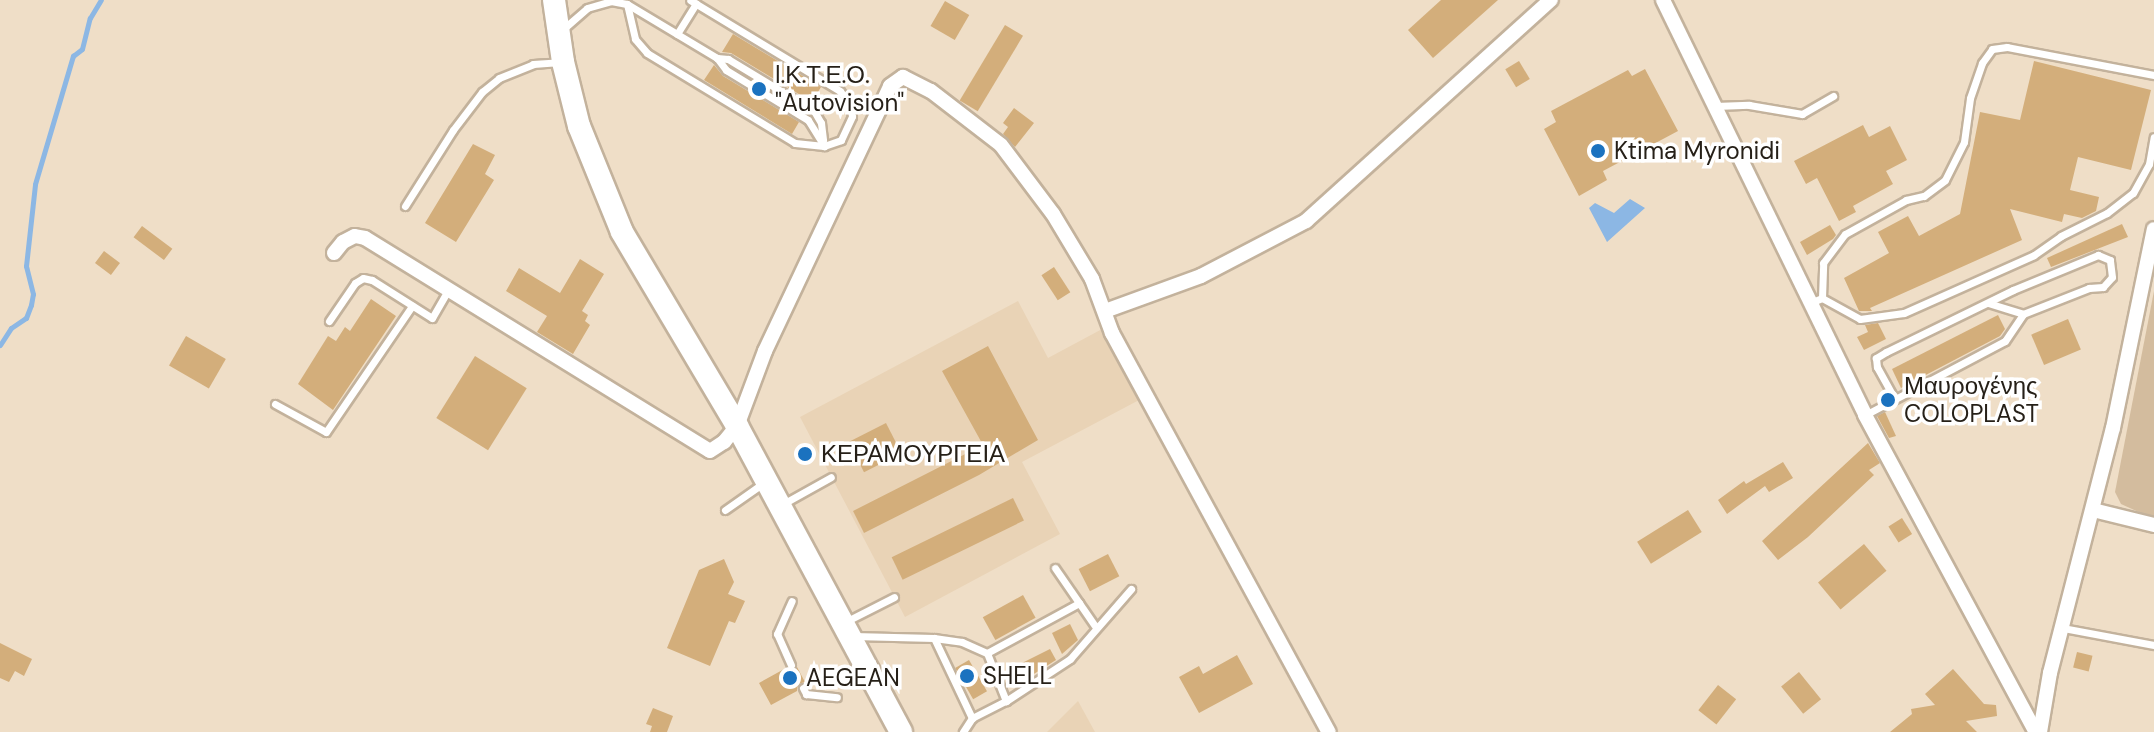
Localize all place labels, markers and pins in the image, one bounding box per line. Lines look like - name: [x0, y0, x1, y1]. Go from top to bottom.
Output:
- place label: I.Κ.Τ.Ε.Ο. "Autovision": [775, 61, 903, 117]
- marker: I.Κ.Τ.Ε.Ο. "Autovision": [750, 80, 768, 98]
- place label: Ktima Myronidi: [1614, 137, 1780, 165]
- marker: Ktima Myronidi: [1589, 142, 1607, 160]
- place label: Μαυρογένης COLOPLAST: [1904, 372, 2039, 428]
- marker: Μαυρογένης COLOPLAST: [1879, 391, 1897, 409]
- place label: ΚΕΡΑΜΟΥΡΓΕΙΑ: [821, 440, 1005, 468]
- marker: ΚΕΡΑΜΟΥΡΓΕΙΑ: [796, 445, 814, 463]
- place label: SHELL: [983, 662, 1052, 690]
- place label: AEGEAN: [806, 664, 900, 692]
- marker: SHELL: [958, 667, 976, 685]
- marker: AEGEAN: [781, 669, 799, 687]

